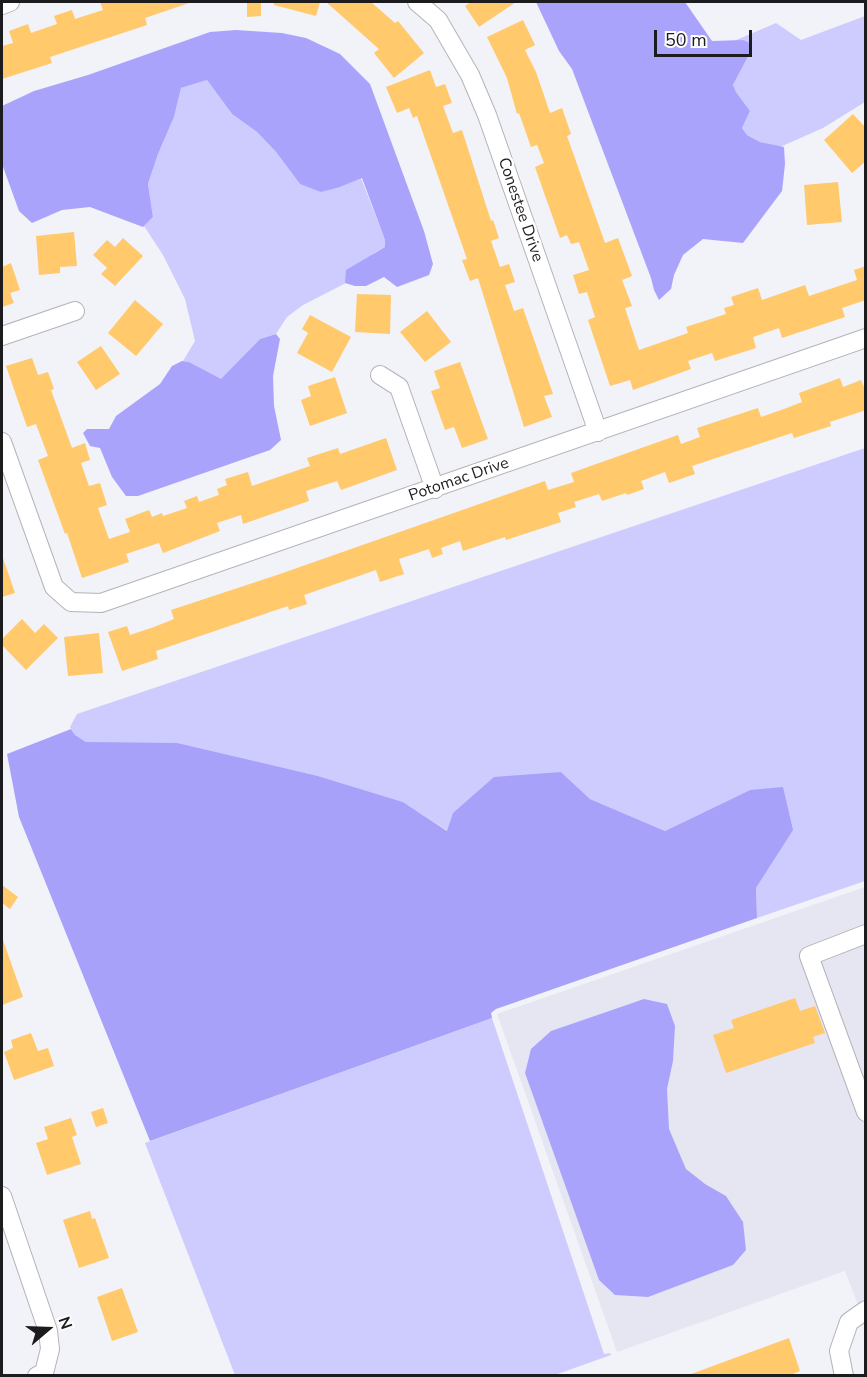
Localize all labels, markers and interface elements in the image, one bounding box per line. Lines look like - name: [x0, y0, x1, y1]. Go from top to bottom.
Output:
- scale bar: [657, 18, 754, 56]
- text: 50 m: [665, 28, 707, 52]
- street label: Conestee Drive: [493, 155, 547, 265]
- street label: Potomac Drive: [406, 454, 512, 506]
- north arrow: [18, 1299, 78, 1359]
- text: N: [53, 1314, 77, 1332]

